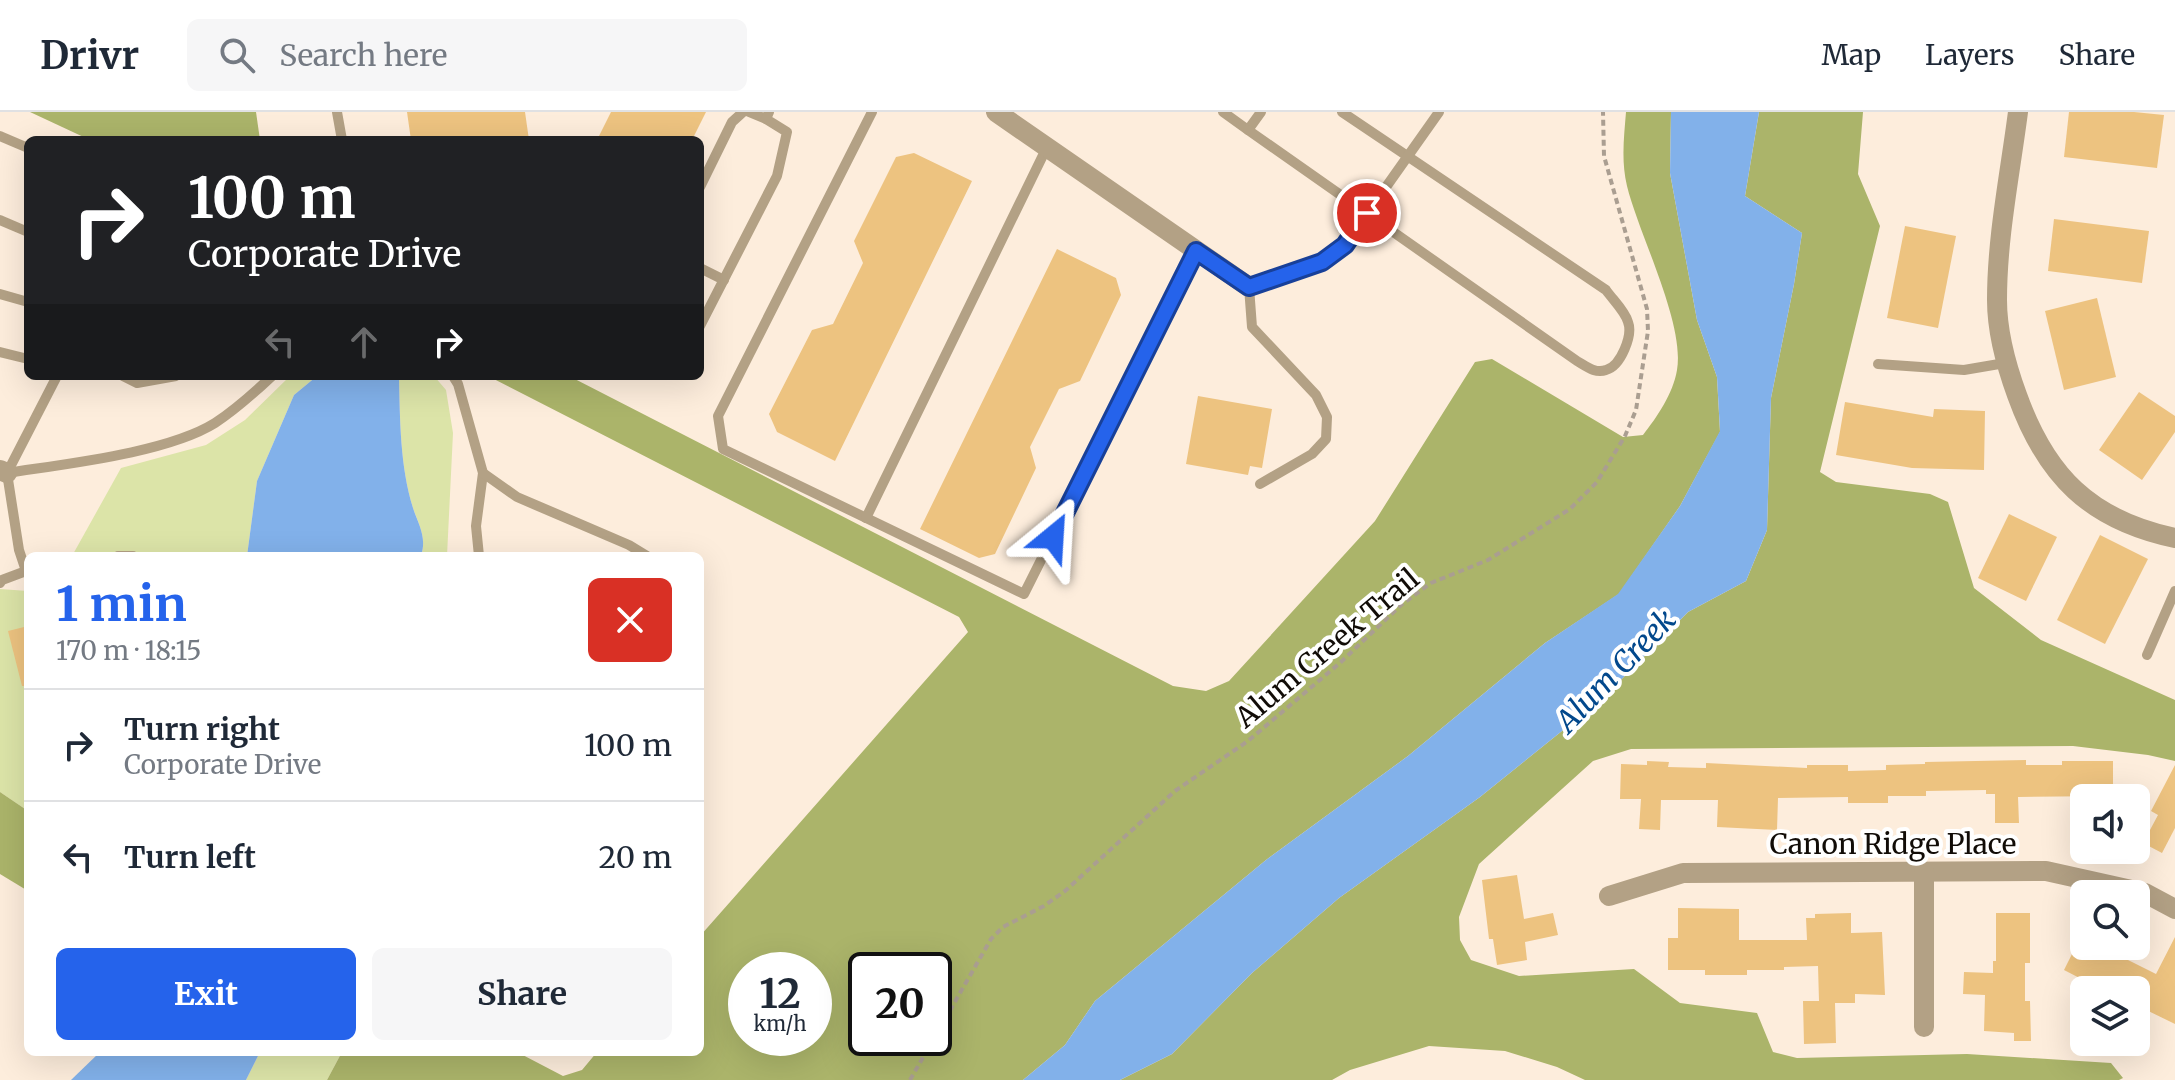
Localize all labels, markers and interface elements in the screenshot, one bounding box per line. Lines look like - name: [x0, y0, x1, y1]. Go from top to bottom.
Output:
- search box: [187, 19, 747, 91]
- text: Drivr: [40, 32, 139, 79]
- icon: search: [215, 33, 259, 77]
- text: Search here: [279, 36, 447, 74]
- text: Map: [1821, 37, 1881, 73]
- text: Layers: [1925, 37, 2014, 73]
- text: Share: [2058, 37, 2135, 73]
- text: 100 m: [188, 163, 356, 233]
- icon: right: [56, 168, 160, 272]
- pin: [1333, 179, 1401, 247]
- icon: arrive: [1345, 191, 1389, 235]
- text: Corporate Drive: [188, 232, 461, 277]
- icon: left: [258, 320, 302, 364]
- icon: ahead: [342, 320, 386, 364]
- icon: right: [426, 320, 470, 364]
- position arrow: [1011, 495, 1095, 579]
- street label: Alum Creek Trail: [1227, 560, 1426, 736]
- text: 1 min: [56, 574, 187, 634]
- button: close: [588, 578, 672, 662]
- water label: Alum Creek: [1546, 600, 1684, 741]
- text: 170 m · 18:15: [56, 634, 202, 667]
- text: Turn right: [124, 710, 280, 748]
- icon: right: [56, 723, 100, 767]
- text: 100 m: [584, 726, 672, 764]
- text: Corporate Drive: [124, 748, 321, 781]
- map controls: [2070, 784, 2150, 1056]
- button: sound: [2070, 784, 2150, 864]
- street label: Canon Ridge Place: [1770, 826, 2016, 862]
- icon: left: [56, 835, 100, 879]
- text: Turn left: [124, 838, 256, 876]
- text: 20 m: [599, 838, 672, 876]
- button: search: [2070, 880, 2150, 960]
- button: Exit: [56, 948, 356, 1040]
- button: Share: [372, 948, 672, 1040]
- speed limit sign: 20: [848, 952, 952, 1056]
- text: 12: [759, 969, 801, 1019]
- button: layers: [2070, 976, 2150, 1056]
- text: km/h: [754, 1011, 806, 1036]

